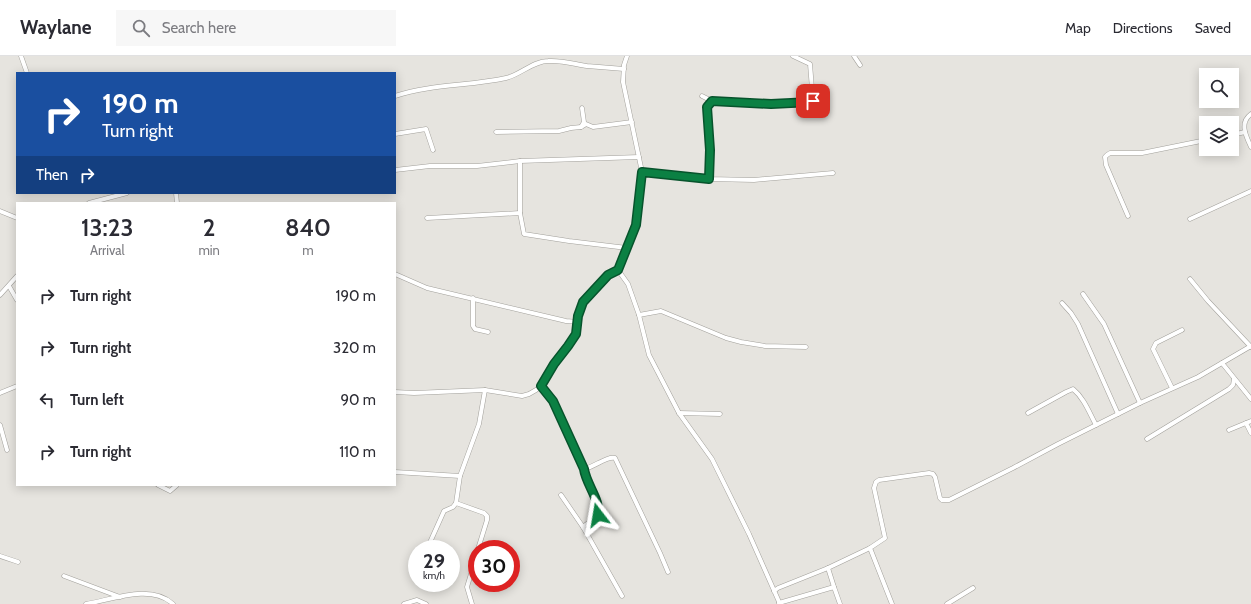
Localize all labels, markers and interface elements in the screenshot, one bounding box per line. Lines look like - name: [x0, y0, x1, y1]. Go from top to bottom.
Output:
- search box: [116, 10, 396, 46]
- text: Waylane: [20, 16, 92, 39]
- icon: search: [130, 17, 152, 39]
- text: Search here: [162, 19, 236, 37]
- text: Map: [1065, 19, 1091, 37]
- text: Directions: [1113, 19, 1173, 37]
- text: Saved: [1195, 19, 1231, 37]
- map controls: [1199, 68, 1239, 156]
- button: search: [1199, 68, 1239, 108]
- pin: [796, 84, 830, 118]
- text: 190 m: [102, 86, 178, 120]
- icon: right: [36, 88, 88, 140]
- icon: arrive: [802, 90, 824, 112]
- button: layers: [1199, 116, 1239, 156]
- text: Turn right: [102, 120, 173, 142]
- icon: right: [76, 164, 98, 186]
- text: Then: [36, 166, 68, 184]
- text: 13:23: [81, 213, 133, 242]
- text: 2: [203, 213, 215, 242]
- text: 840: [285, 213, 331, 242]
- text: Arrival: [90, 242, 125, 258]
- text: min: [198, 242, 220, 258]
- text: m: [302, 242, 314, 258]
- icon: right: [36, 285, 58, 307]
- text: Turn right: [70, 287, 131, 305]
- text: 190 m: [336, 287, 376, 305]
- icon: right: [36, 337, 58, 359]
- text: Turn right: [70, 339, 131, 357]
- text: 320 m: [333, 339, 376, 357]
- icon: left: [36, 389, 58, 411]
- text: Turn left: [70, 391, 124, 409]
- text: 90 m: [340, 391, 376, 409]
- icon: right: [36, 441, 58, 463]
- text: Turn right: [70, 443, 131, 461]
- text: 110 m: [339, 443, 376, 461]
- position arrow: [577, 494, 619, 536]
- speed limit sign: 30: [468, 540, 520, 592]
- text: 29: [423, 549, 445, 573]
- text: km/h: [423, 569, 445, 582]

